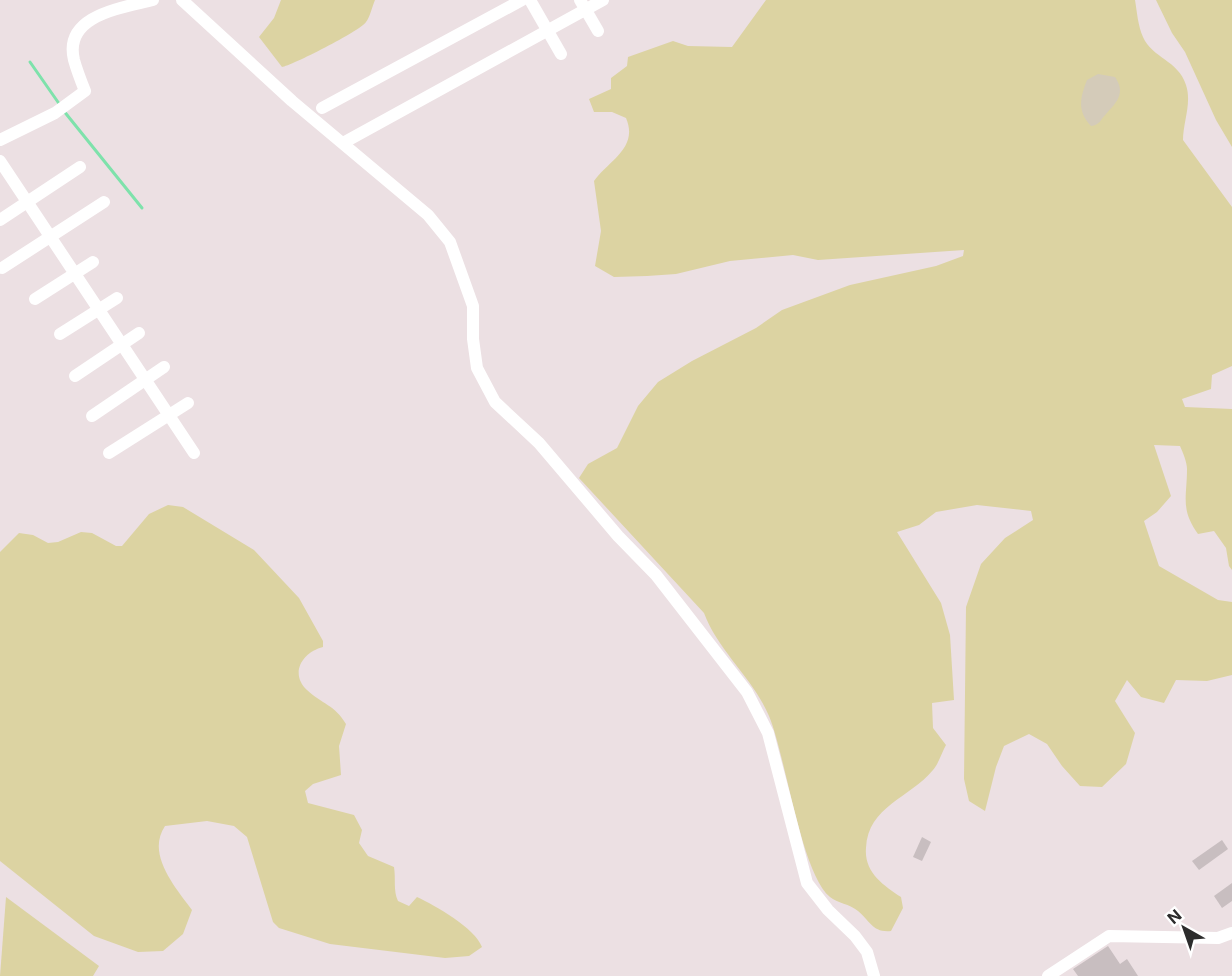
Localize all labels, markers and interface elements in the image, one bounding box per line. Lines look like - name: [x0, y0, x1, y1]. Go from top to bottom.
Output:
- north arrow: [1154, 898, 1214, 958]
- text: N: [1163, 905, 1185, 928]

